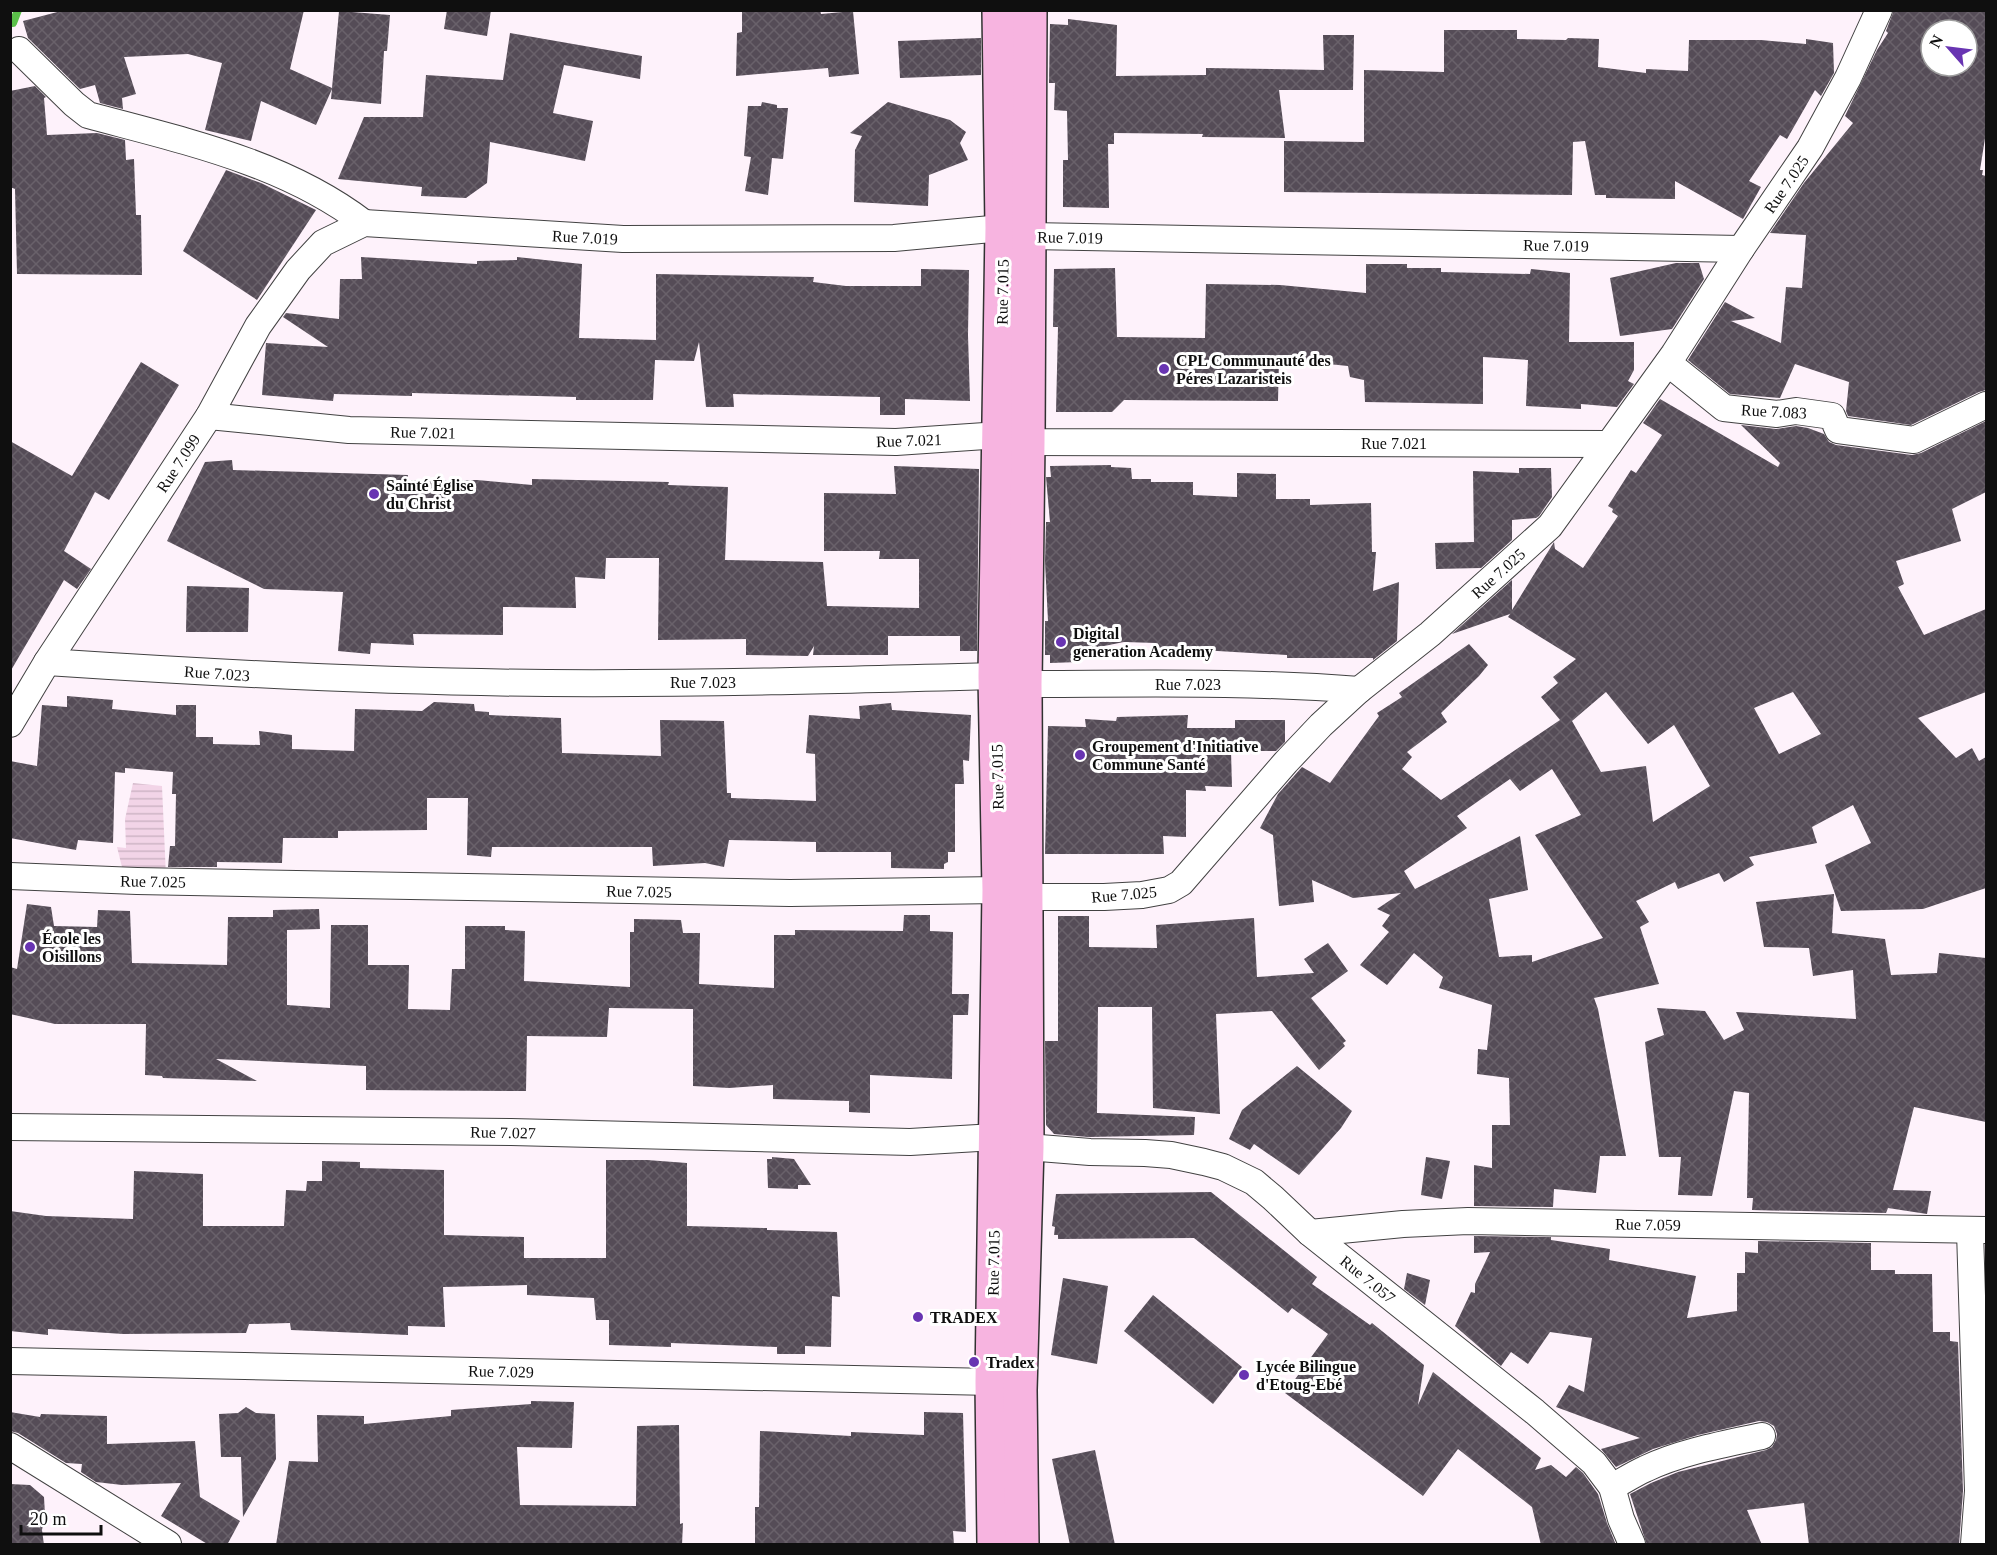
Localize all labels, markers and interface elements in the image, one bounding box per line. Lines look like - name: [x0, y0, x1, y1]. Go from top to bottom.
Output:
- north arrow: [1919, 18, 1979, 78]
- text: N: [1926, 32, 1947, 50]
- street label: Rue 7.025: [1761, 152, 1812, 216]
- street label: Rue 7.019: [552, 227, 618, 248]
- street label: Rue 7.019: [1037, 228, 1103, 247]
- street label: Rue 7.019: [1523, 236, 1589, 255]
- street label: Rue 7.015: [993, 259, 1012, 325]
- place label: CPL Communauté des Péres Lazaristeis: [1176, 352, 1331, 387]
- marker: CPL Communauté des Péres Lazaristeis: [1157, 362, 1171, 376]
- street label: Rue 7.083: [1741, 401, 1807, 422]
- street label: Rue 7.021: [390, 423, 456, 442]
- street label: Rue 7.099: [153, 431, 203, 495]
- street label: Rue 7.021: [876, 431, 942, 450]
- street label: Rue 7.021: [1361, 435, 1427, 452]
- place label: Sainté Église du Christ: [386, 476, 474, 512]
- marker: Sainté Église du Christ: [367, 487, 381, 501]
- street label: Rue 7.025: [1468, 545, 1528, 602]
- place label: Digital generation Academy: [1073, 625, 1213, 661]
- marker: Digital generation Academy: [1054, 635, 1068, 649]
- street label: Rue 7.023: [184, 663, 250, 684]
- street label: Rue 7.023: [670, 674, 736, 691]
- street label: Rue 7.023: [1155, 676, 1221, 693]
- place label: Groupement d'Initiative Commune Santé: [1092, 738, 1258, 773]
- street label: Rue 7.015: [988, 744, 1007, 810]
- marker: Groupement d'Initiative Commune Santé: [1073, 748, 1087, 762]
- street label: Rue 7.025: [120, 872, 186, 891]
- street label: Rue 7.025: [606, 882, 672, 901]
- street label: Rue 7.025: [1091, 883, 1158, 906]
- place label: École les Oisillons: [42, 929, 102, 965]
- marker: École les Oisillons: [23, 940, 37, 954]
- street label: Rue 7.027: [470, 1123, 536, 1142]
- street label: Rue 7.059: [1615, 1215, 1681, 1234]
- street label: Rue 7.015: [984, 1230, 1003, 1296]
- street label: Rue 7.057: [1337, 1252, 1399, 1307]
- place label: TRADEX: [930, 1309, 998, 1326]
- marker: TRADEX: [911, 1310, 925, 1324]
- place label: Tradex: [986, 1354, 1035, 1371]
- marker: Tradex: [967, 1355, 981, 1369]
- place label: Lycée Bilingue d'Etoug-Ebé: [1256, 1358, 1356, 1394]
- street label: Rue 7.029: [468, 1362, 534, 1381]
- marker: Lycée Bilingue d'Etoug-Ebé: [1237, 1368, 1251, 1382]
- scale bar: [21, 1498, 100, 1536]
- text: 20 m: [30, 1509, 67, 1529]

